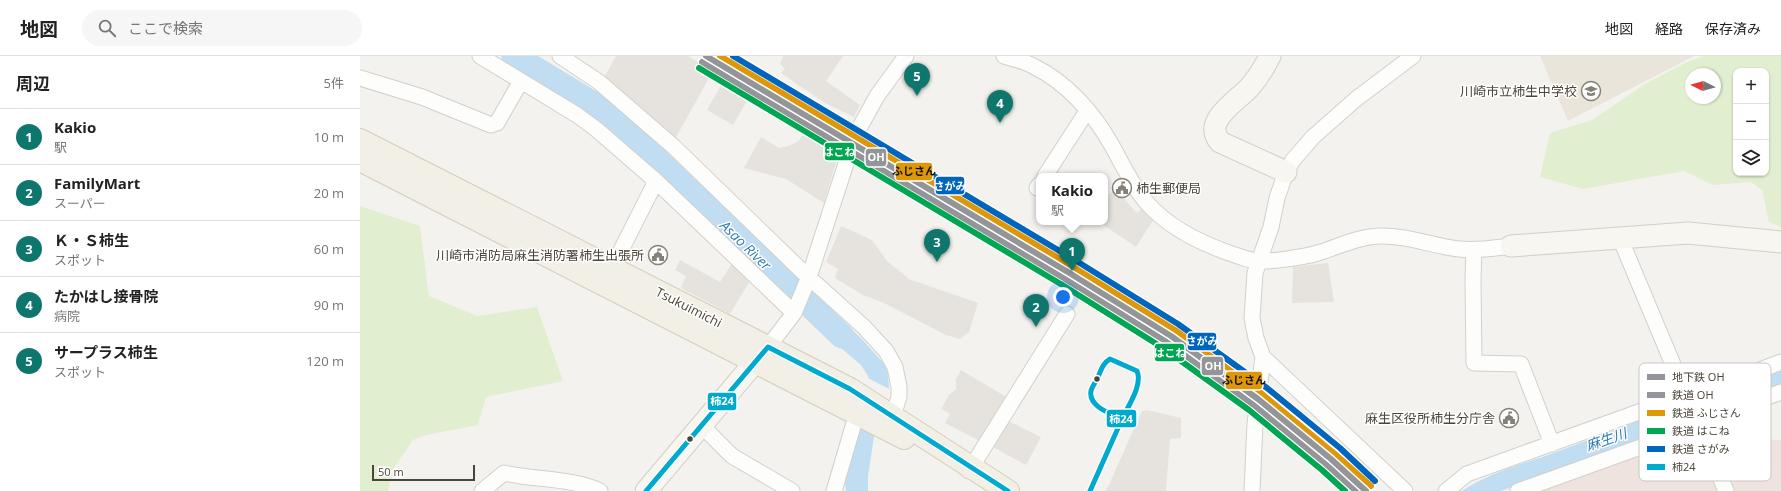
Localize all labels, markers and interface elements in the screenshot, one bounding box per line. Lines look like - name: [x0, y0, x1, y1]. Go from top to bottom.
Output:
- search box: [82, 10, 362, 46]
- text: 地図: [20, 16, 58, 42]
- icon: search: [96, 17, 118, 39]
- text: ここで検索: [128, 18, 203, 38]
- text: 地図: [1605, 19, 1633, 38]
- text: 経路: [1655, 19, 1683, 38]
- text: 保存済み: [1705, 19, 1761, 38]
- pin: 5: [904, 63, 930, 96]
- north arrow: [1685, 68, 1721, 104]
- map controls: [1733, 68, 1769, 176]
- button: +: [1733, 68, 1769, 104]
- text: 周辺: [16, 72, 50, 95]
- text: 5件: [324, 74, 344, 92]
- school or university icon: 川崎市立柿生中学校: [1580, 80, 1602, 102]
- place label: 川崎市立柿生中学校: [1460, 82, 1577, 100]
- pin: 4: [987, 90, 1013, 123]
- button: −: [1733, 104, 1769, 140]
- text: Kakio: [54, 117, 96, 137]
- text: 1: [25, 128, 33, 146]
- text: 10 m: [314, 128, 344, 146]
- text: 駅: [54, 138, 67, 156]
- button: layers: [1733, 140, 1769, 176]
- line badge: はこね: [824, 142, 855, 161]
- text: はこね: [823, 144, 856, 159]
- line badge: OH: [865, 148, 887, 167]
- text: OH: [867, 149, 885, 164]
- line badge: ふじさん: [895, 162, 933, 181]
- text: ふじさん: [892, 163, 936, 178]
- text: FamilyMart: [54, 173, 140, 193]
- popup: [1036, 173, 1108, 225]
- line badge: さがみ: [935, 176, 965, 195]
- public building icon: 柿生郵便局: [1111, 177, 1133, 199]
- text: さがみ: [934, 178, 967, 193]
- place label: 柿生郵便局: [1136, 179, 1201, 197]
- text: Kakio: [1051, 180, 1093, 200]
- text: 2: [25, 184, 33, 202]
- text: 20 m: [314, 184, 344, 202]
- text: スーパー: [54, 194, 106, 212]
- text: 駅: [1051, 201, 1064, 219]
- water label: Asao River: [716, 215, 776, 274]
- pin: 3: [924, 229, 950, 262]
- text: Ｋ・Ｓ柿生: [54, 230, 129, 250]
- pin: 1: [1059, 238, 1085, 271]
- text: 3: [25, 240, 33, 258]
- text: 60 m: [314, 240, 344, 258]
- public building icon: 川崎市消防局麻生消防署柿生出張所: [647, 244, 669, 266]
- place label: 川崎市消防局麻生消防署柿生出張所: [436, 246, 644, 264]
- text: スポット: [54, 251, 106, 269]
- street label: Tsukuimichi: [653, 283, 725, 331]
- text: たかはし接骨院: [54, 286, 158, 306]
- your location: [1053, 287, 1073, 307]
- pin: 2: [1023, 294, 1049, 327]
- text: 4: [25, 296, 33, 314]
- text: 90 m: [314, 296, 344, 314]
- text: 病院: [54, 307, 80, 325]
- line badge: さがみ: [1187, 332, 1217, 351]
- text: さがみ: [1186, 333, 1219, 348]
- text: サープラス柿生: [54, 342, 158, 362]
- line badge: はこね: [1154, 343, 1185, 362]
- text: はこね: [1154, 345, 1187, 360]
- text: 5: [25, 352, 33, 370]
- text: 120 m: [306, 352, 344, 370]
- line badge: OH: [1201, 356, 1224, 376]
- text: OH: [1204, 358, 1222, 373]
- text: スポット: [54, 363, 106, 381]
- legend: [1639, 363, 1771, 481]
- text: 地下鉄 OH: [1672, 369, 1725, 384]
- line badge: ふじさん: [1225, 371, 1263, 390]
- text: ふじさん: [1222, 372, 1266, 387]
- unlabelled marker: [1092, 374, 1102, 384]
- text: 鉄道 OH: [1672, 387, 1714, 402]
- line badge: 柿24: [707, 392, 737, 411]
- text: 柿24: [710, 393, 734, 408]
- text: 鉄道 ふじさん: [1672, 405, 1741, 420]
- public building icon: 麻生区役所柿生分庁舎: [1498, 407, 1520, 429]
- line badge: 柿24: [1106, 409, 1137, 428]
- place label: 麻生区役所柿生分庁舎: [1365, 409, 1495, 427]
- text: 柿24: [1109, 411, 1133, 426]
- water label: 麻生川: [1583, 423, 1631, 455]
- text: 鉄道 はこね: [1672, 423, 1730, 438]
- unlabelled marker: [685, 434, 695, 444]
- text: 鉄道 さがみ: [1672, 441, 1730, 456]
- text: 柿24: [1672, 459, 1696, 474]
- scale bar: [372, 463, 475, 482]
- text: 50 m: [378, 464, 404, 479]

